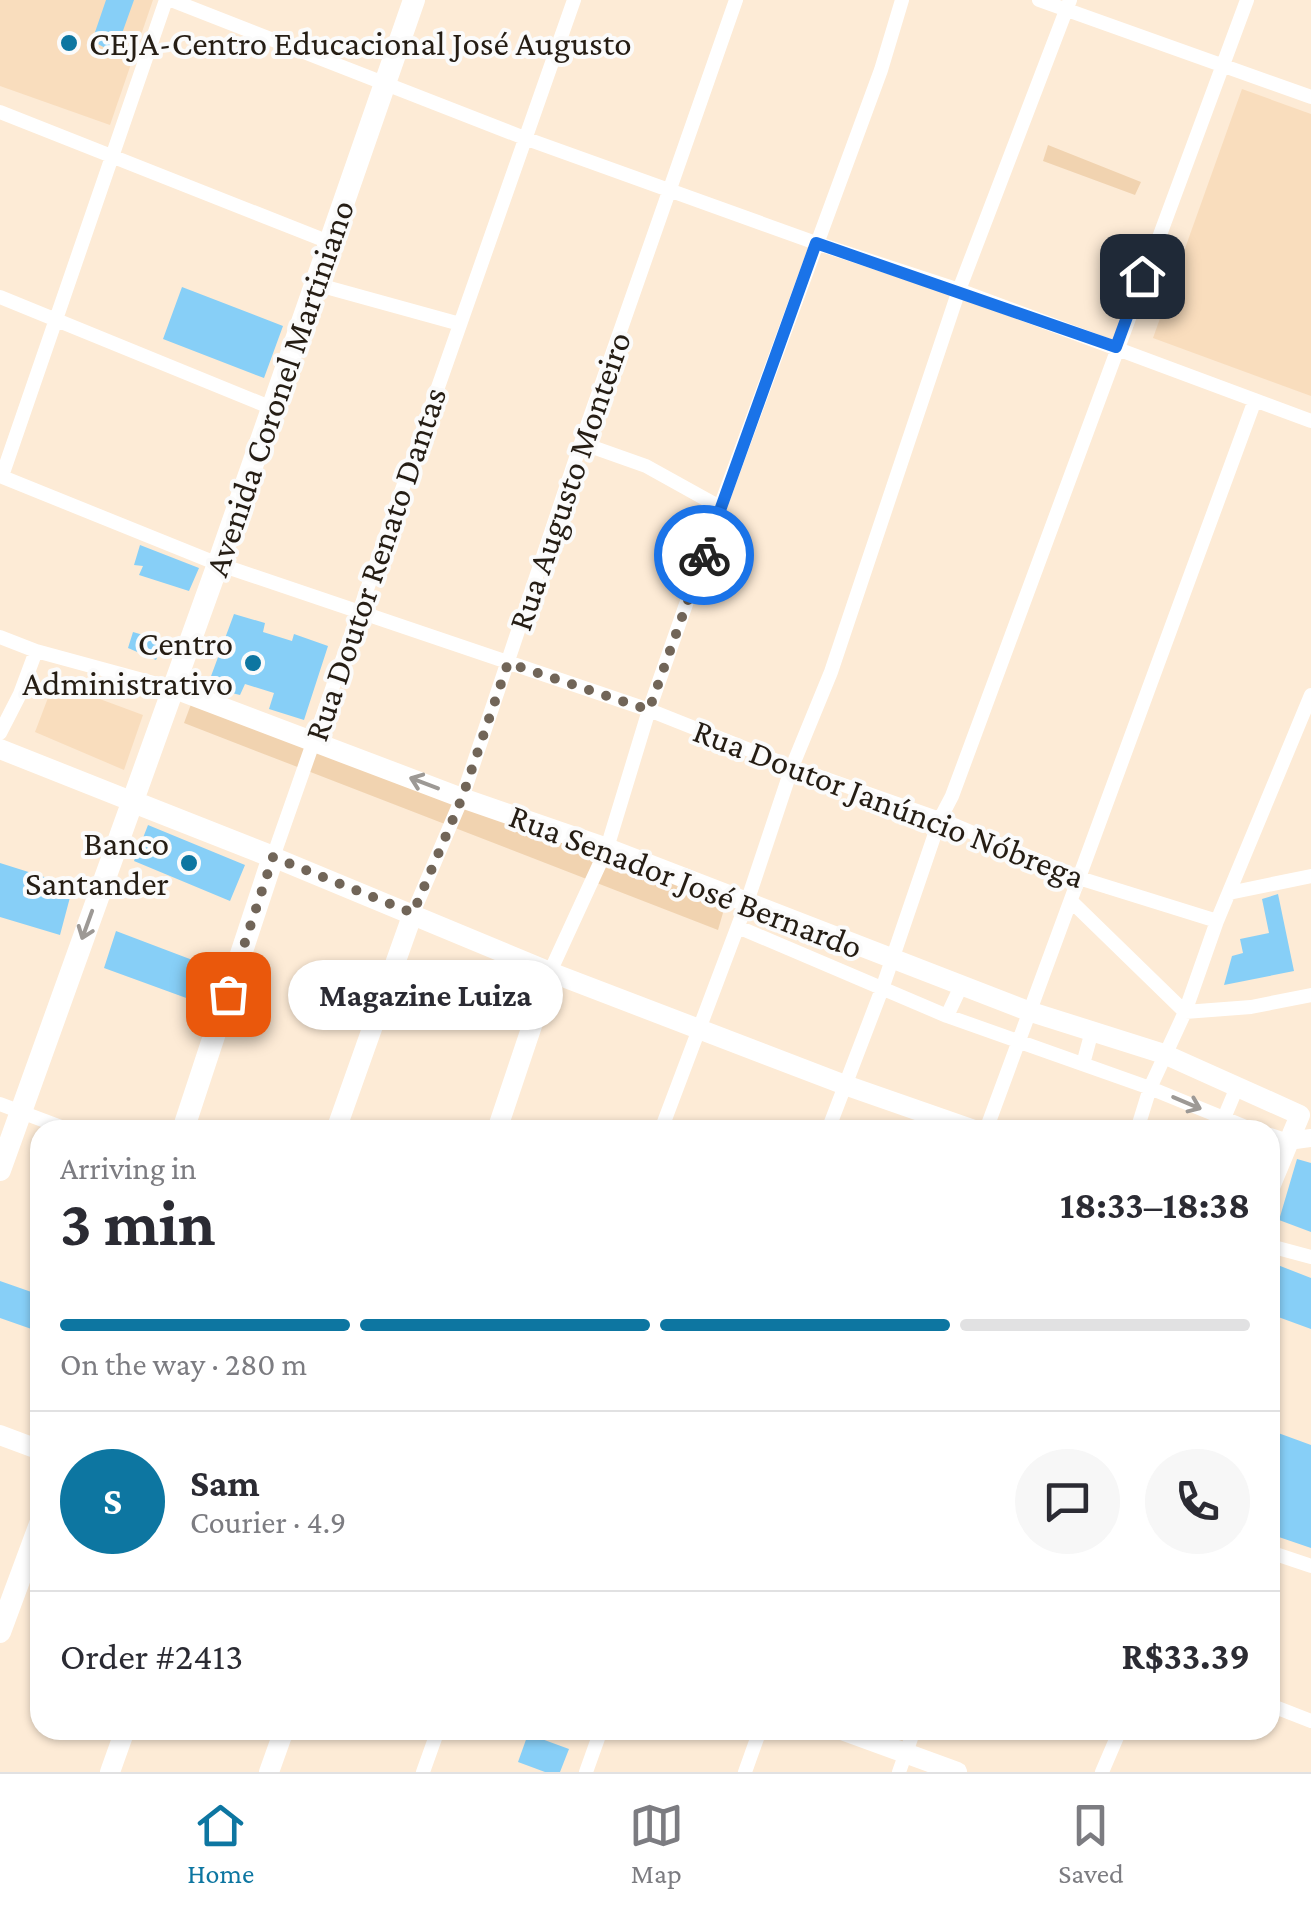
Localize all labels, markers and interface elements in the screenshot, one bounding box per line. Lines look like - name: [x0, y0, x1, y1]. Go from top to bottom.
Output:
- place label: CEJA-Centro Educacional José Augusto: [89, 24, 632, 63]
- marker: CEJA-Centro Educacional José Augusto: [58, 32, 80, 54]
- street label: Avenida Coronel Martiniano: [197, 195, 362, 581]
- pin: [1100, 234, 1185, 319]
- icon: home: [1115, 249, 1170, 304]
- street label: Rua Augusto Monteiro: [500, 327, 639, 636]
- street label: Rua Doutor Renato Dantas: [297, 382, 454, 746]
- courier: [654, 505, 754, 605]
- icon: bike: [677, 528, 732, 583]
- place label: Centro Administrativo: [22, 624, 233, 703]
- marker: Centro Administrativo: [242, 652, 264, 674]
- street label: Rua Doutor Janúncio Nóbrega: [688, 711, 1090, 896]
- one-way arrow: [409, 773, 440, 791]
- street label: Rua Senador José Bernardo: [504, 796, 868, 967]
- place label: Banco Santander: [25, 824, 169, 903]
- marker: Banco Santander: [178, 852, 200, 874]
- one-way arrow: [77, 909, 95, 940]
- pin: [186, 952, 271, 1037]
- callout: Magazine Luiza: [288, 959, 563, 1029]
- icon: bag: [201, 967, 256, 1022]
- text: Magazine Luiza: [319, 977, 532, 1013]
- one-way arrow: [1171, 1095, 1201, 1113]
- text: Arriving in: [60, 1150, 197, 1186]
- text: 18:33–18:38: [1060, 1184, 1250, 1226]
- text: 3 min: [60, 1187, 215, 1259]
- text: On the way · 280 m: [60, 1346, 307, 1382]
- button: chat: [1015, 1449, 1120, 1554]
- button: phone: [1145, 1449, 1250, 1554]
- text: Sam: [190, 1462, 260, 1504]
- text: S: [103, 1480, 122, 1522]
- text: Courier · 4.9: [190, 1504, 346, 1540]
- text: Order #2413: [60, 1635, 243, 1677]
- text: R$33.39: [1122, 1635, 1250, 1677]
- tab: Home: [187, 1798, 254, 1889]
- tab: Map: [629, 1798, 684, 1889]
- tab: Saved: [1058, 1798, 1124, 1889]

